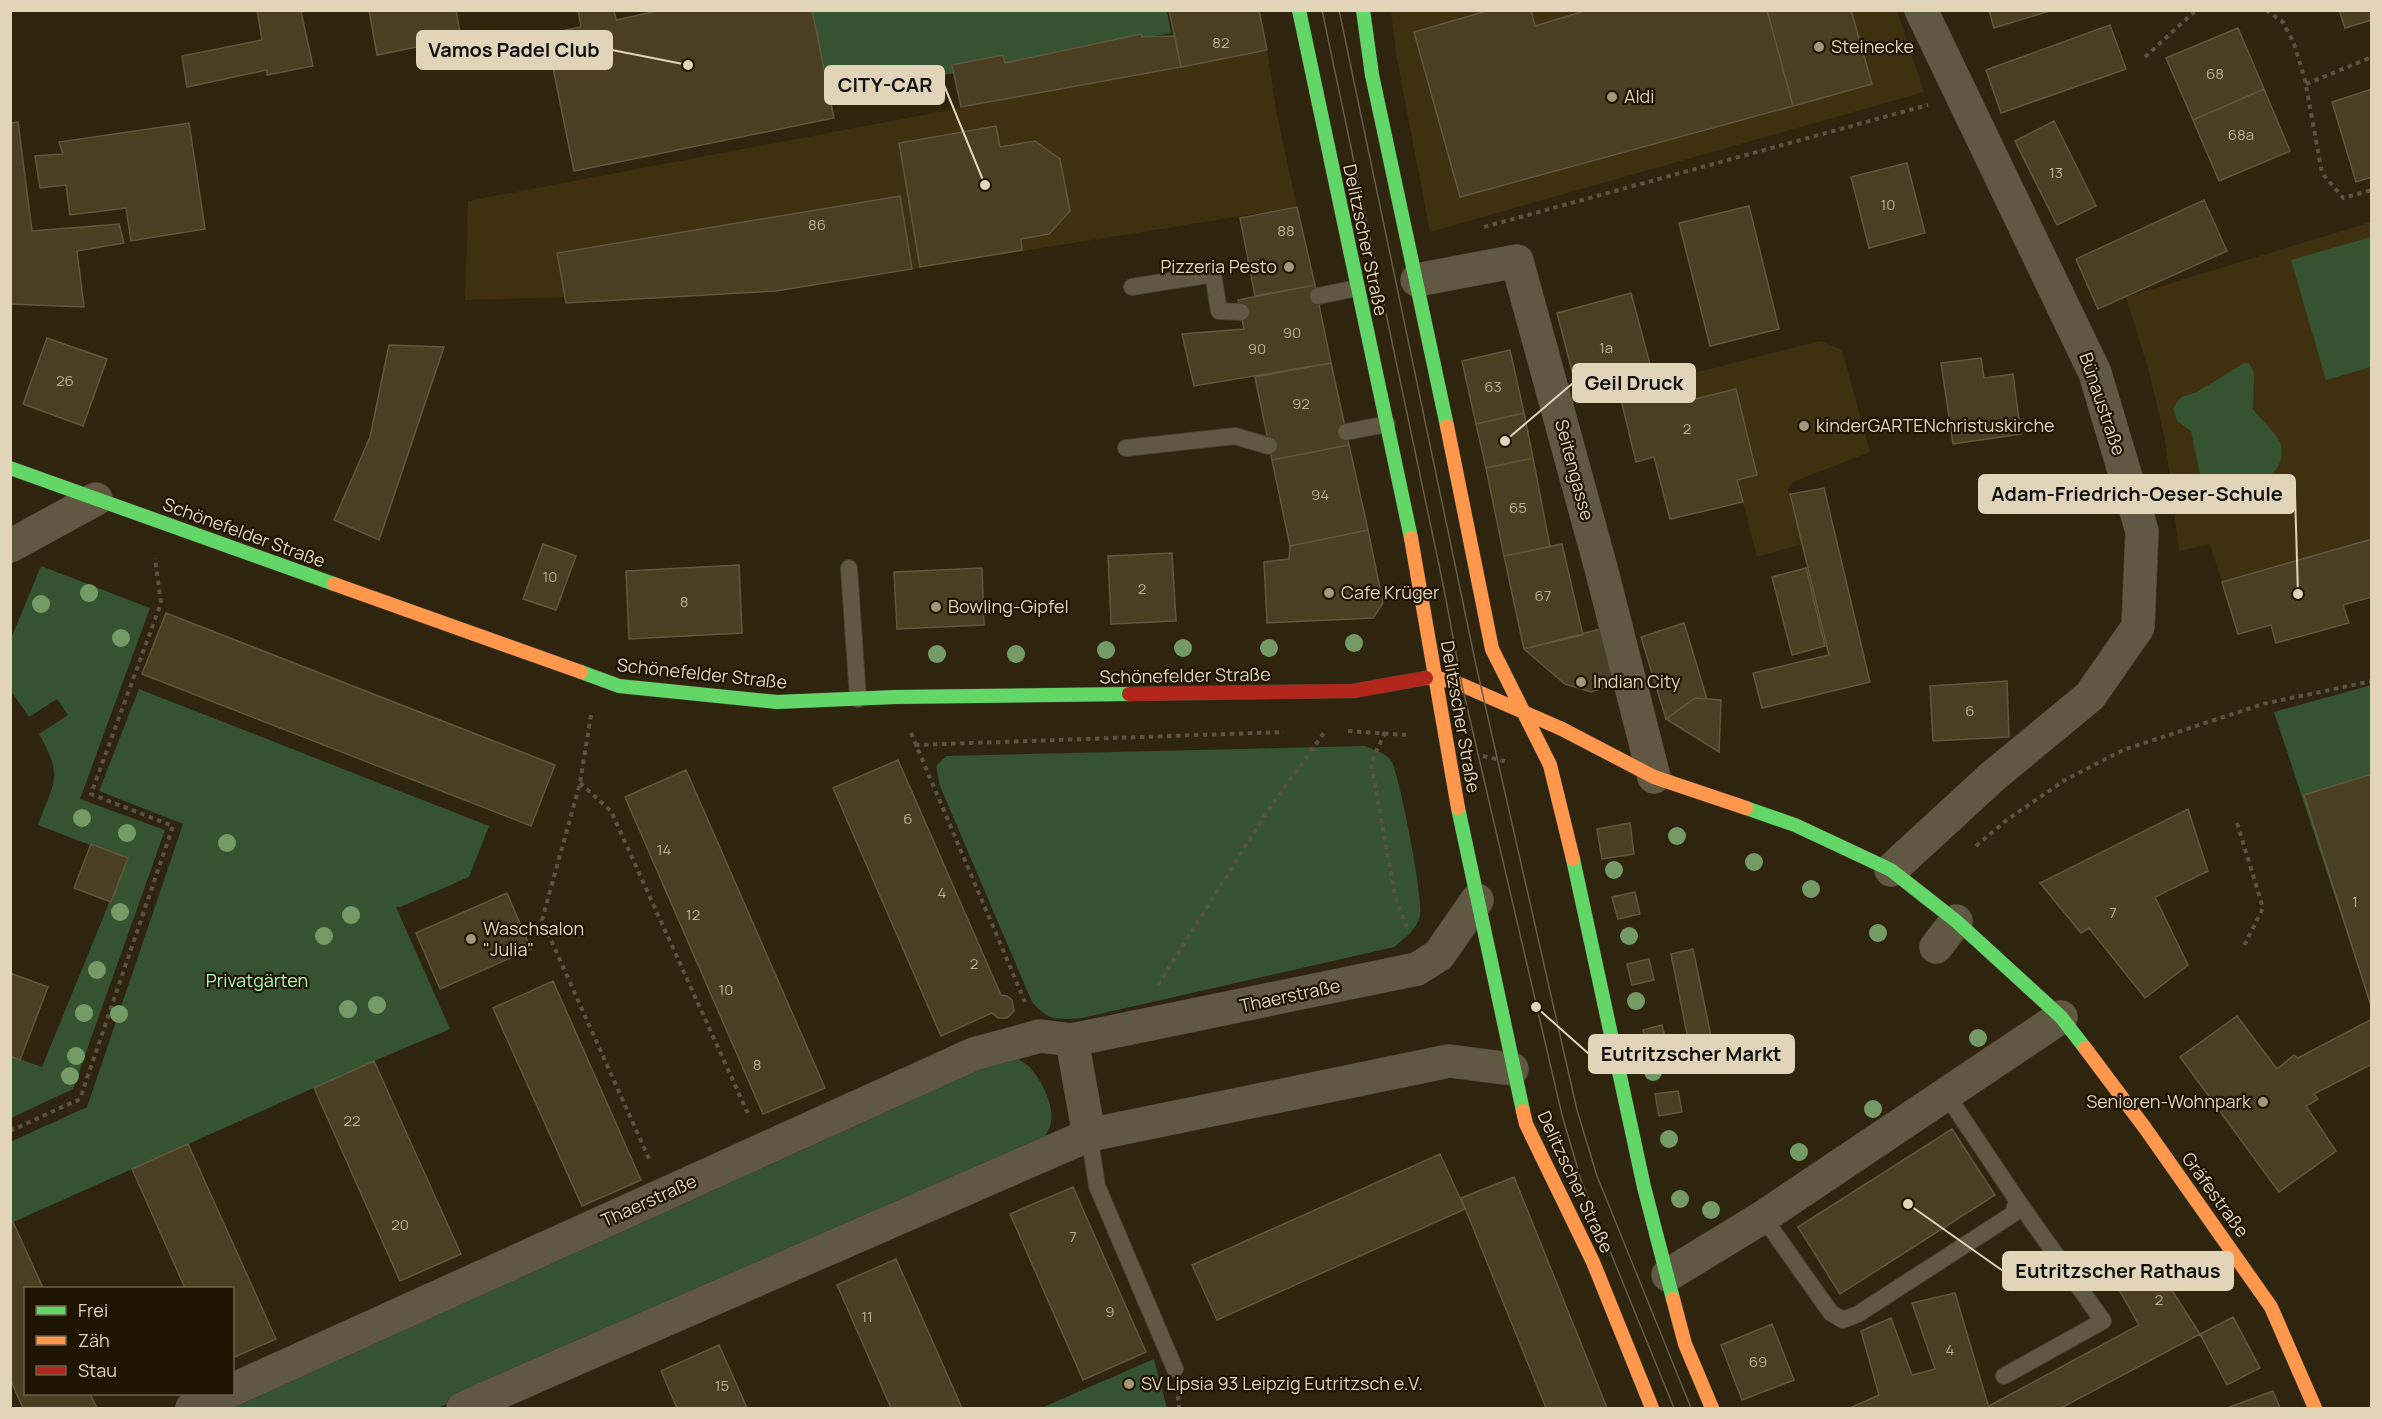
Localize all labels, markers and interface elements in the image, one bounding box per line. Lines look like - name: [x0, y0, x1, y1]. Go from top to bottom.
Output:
- callout: Vamos Padel Club: [417, 31, 612, 69]
- house number: 82: [1212, 32, 1230, 53]
- place label: Steinecke: [1831, 34, 1914, 58]
- text: Vamos Padel Club: [428, 36, 600, 63]
- marker: Steinecke: [1812, 40, 1826, 54]
- house number: 68: [2206, 63, 2224, 84]
- callout: CITY-CAR: [825, 66, 944, 104]
- text: CITY-CAR: [838, 71, 932, 98]
- place label: Aldi: [1624, 84, 1654, 108]
- marker: Aldi: [1605, 90, 1619, 104]
- house number: 68a: [2228, 124, 2254, 145]
- street label: Delitzscher Straße: [1338, 162, 1394, 318]
- house number: 13: [2049, 162, 2063, 183]
- house number: 10: [1881, 194, 1896, 215]
- house number: 86: [808, 214, 826, 235]
- house number: 88: [1277, 220, 1295, 241]
- place label: Pizzeria Pesto: [1160, 254, 1277, 278]
- marker: Pizzeria Pesto: [1282, 260, 1296, 274]
- house number: 90: [1283, 322, 1301, 343]
- house number: 1a: [1599, 337, 1613, 358]
- house number: 90: [1248, 338, 1266, 359]
- street label: Bünaustraße: [2074, 349, 2132, 458]
- callout: Geil Druck: [1573, 364, 1695, 402]
- text: Geil Druck: [1585, 369, 1685, 396]
- house number: 26: [56, 370, 74, 391]
- house number: 63: [1484, 376, 1502, 397]
- house number: 92: [1292, 393, 1310, 414]
- place label: kinderGARTENchristuskirche: [1816, 413, 2055, 437]
- street label: Seitengasse: [1550, 417, 1600, 523]
- house number: 2: [1683, 418, 1691, 439]
- marker: kinderGARTENchristuskirche: [1797, 419, 1811, 433]
- callout: Adam-Friedrich-Oeser-Schule: [1979, 475, 2295, 513]
- text: Adam-Friedrich-Oeser-Schule: [1991, 480, 2283, 507]
- house number: 94: [1311, 484, 1329, 505]
- street label: Schönefelder Straße: [160, 491, 329, 573]
- house number: 65: [1509, 497, 1527, 518]
- house number: 10: [543, 566, 558, 587]
- house number: 2: [1138, 578, 1146, 599]
- place label: Cafe Krüger: [1341, 580, 1440, 604]
- house number: 67: [1535, 585, 1551, 606]
- marker: Cafe Krüger: [1322, 586, 1336, 600]
- house number: 8: [680, 591, 688, 612]
- place label: Bowling-Gipfel: [948, 594, 1069, 618]
- marker: Bowling-Gipfel: [929, 600, 943, 614]
- street label: Delitzscher Straße: [1436, 639, 1486, 795]
- street label: Schönefelder Straße: [616, 652, 789, 694]
- street label: Schönefelder Straße: [1099, 662, 1271, 688]
- place label: Indian City: [1593, 669, 1681, 693]
- marker: Indian City: [1574, 675, 1588, 689]
- house number: 6: [1965, 700, 1975, 721]
- house number: 6: [903, 808, 913, 829]
- house number: 14: [657, 839, 671, 860]
- house number: 4: [938, 882, 947, 903]
- house number: 1: [2352, 891, 2358, 912]
- house number: 7: [2109, 902, 2117, 923]
- house number: 12: [686, 904, 700, 925]
- place label: Waschsalon "Julia": [483, 916, 584, 961]
- marker: Waschsalon "Julia": [464, 932, 478, 946]
- house number: 2: [970, 953, 978, 974]
- park label: Privatgärten: [206, 968, 308, 992]
- street label: Thaerstraße: [1237, 973, 1342, 1017]
- house number: 10: [719, 979, 734, 1000]
- callout: Eutritzscher Markt: [1589, 1035, 1794, 1073]
- text: Eutritzscher Markt: [1601, 1040, 1781, 1067]
- house number: 8: [753, 1054, 761, 1075]
- place label: Senioren-Wohnpark: [2086, 1089, 2252, 1113]
- marker: Senioren-Wohnpark: [2256, 1095, 2270, 1109]
- street label: Delitzscher Straße: [1532, 1107, 1619, 1257]
- house number: 22: [343, 1110, 361, 1131]
- street label: Gräfestraße: [2177, 1147, 2255, 1242]
- street label: Thaerstraße: [597, 1168, 700, 1232]
- house number: 20: [391, 1214, 409, 1235]
- house number: 7: [1069, 1226, 1077, 1247]
- callout: Eutritzscher Rathaus: [2003, 1252, 2233, 1290]
- text: Eutritzscher Rathaus: [2015, 1257, 2221, 1284]
- legend: [24, 1287, 234, 1395]
- house number: 2: [2155, 1289, 2163, 1310]
- text: Frei: [78, 1298, 108, 1322]
- house number: 9: [1105, 1301, 1115, 1322]
- house number: 11: [861, 1306, 873, 1327]
- text: Zäh: [78, 1328, 110, 1352]
- house number: 4: [1946, 1339, 1955, 1360]
- house number: 69: [1749, 1351, 1767, 1372]
- text: Stau: [78, 1358, 117, 1382]
- place label: SV Lipsia 93 Leipzig Eutritzsch e.V.: [1141, 1371, 1423, 1395]
- house number: 15: [715, 1375, 729, 1396]
- marker: SV Lipsia 93 Leipzig Eutritzsch e.V.: [1122, 1377, 1136, 1391]

